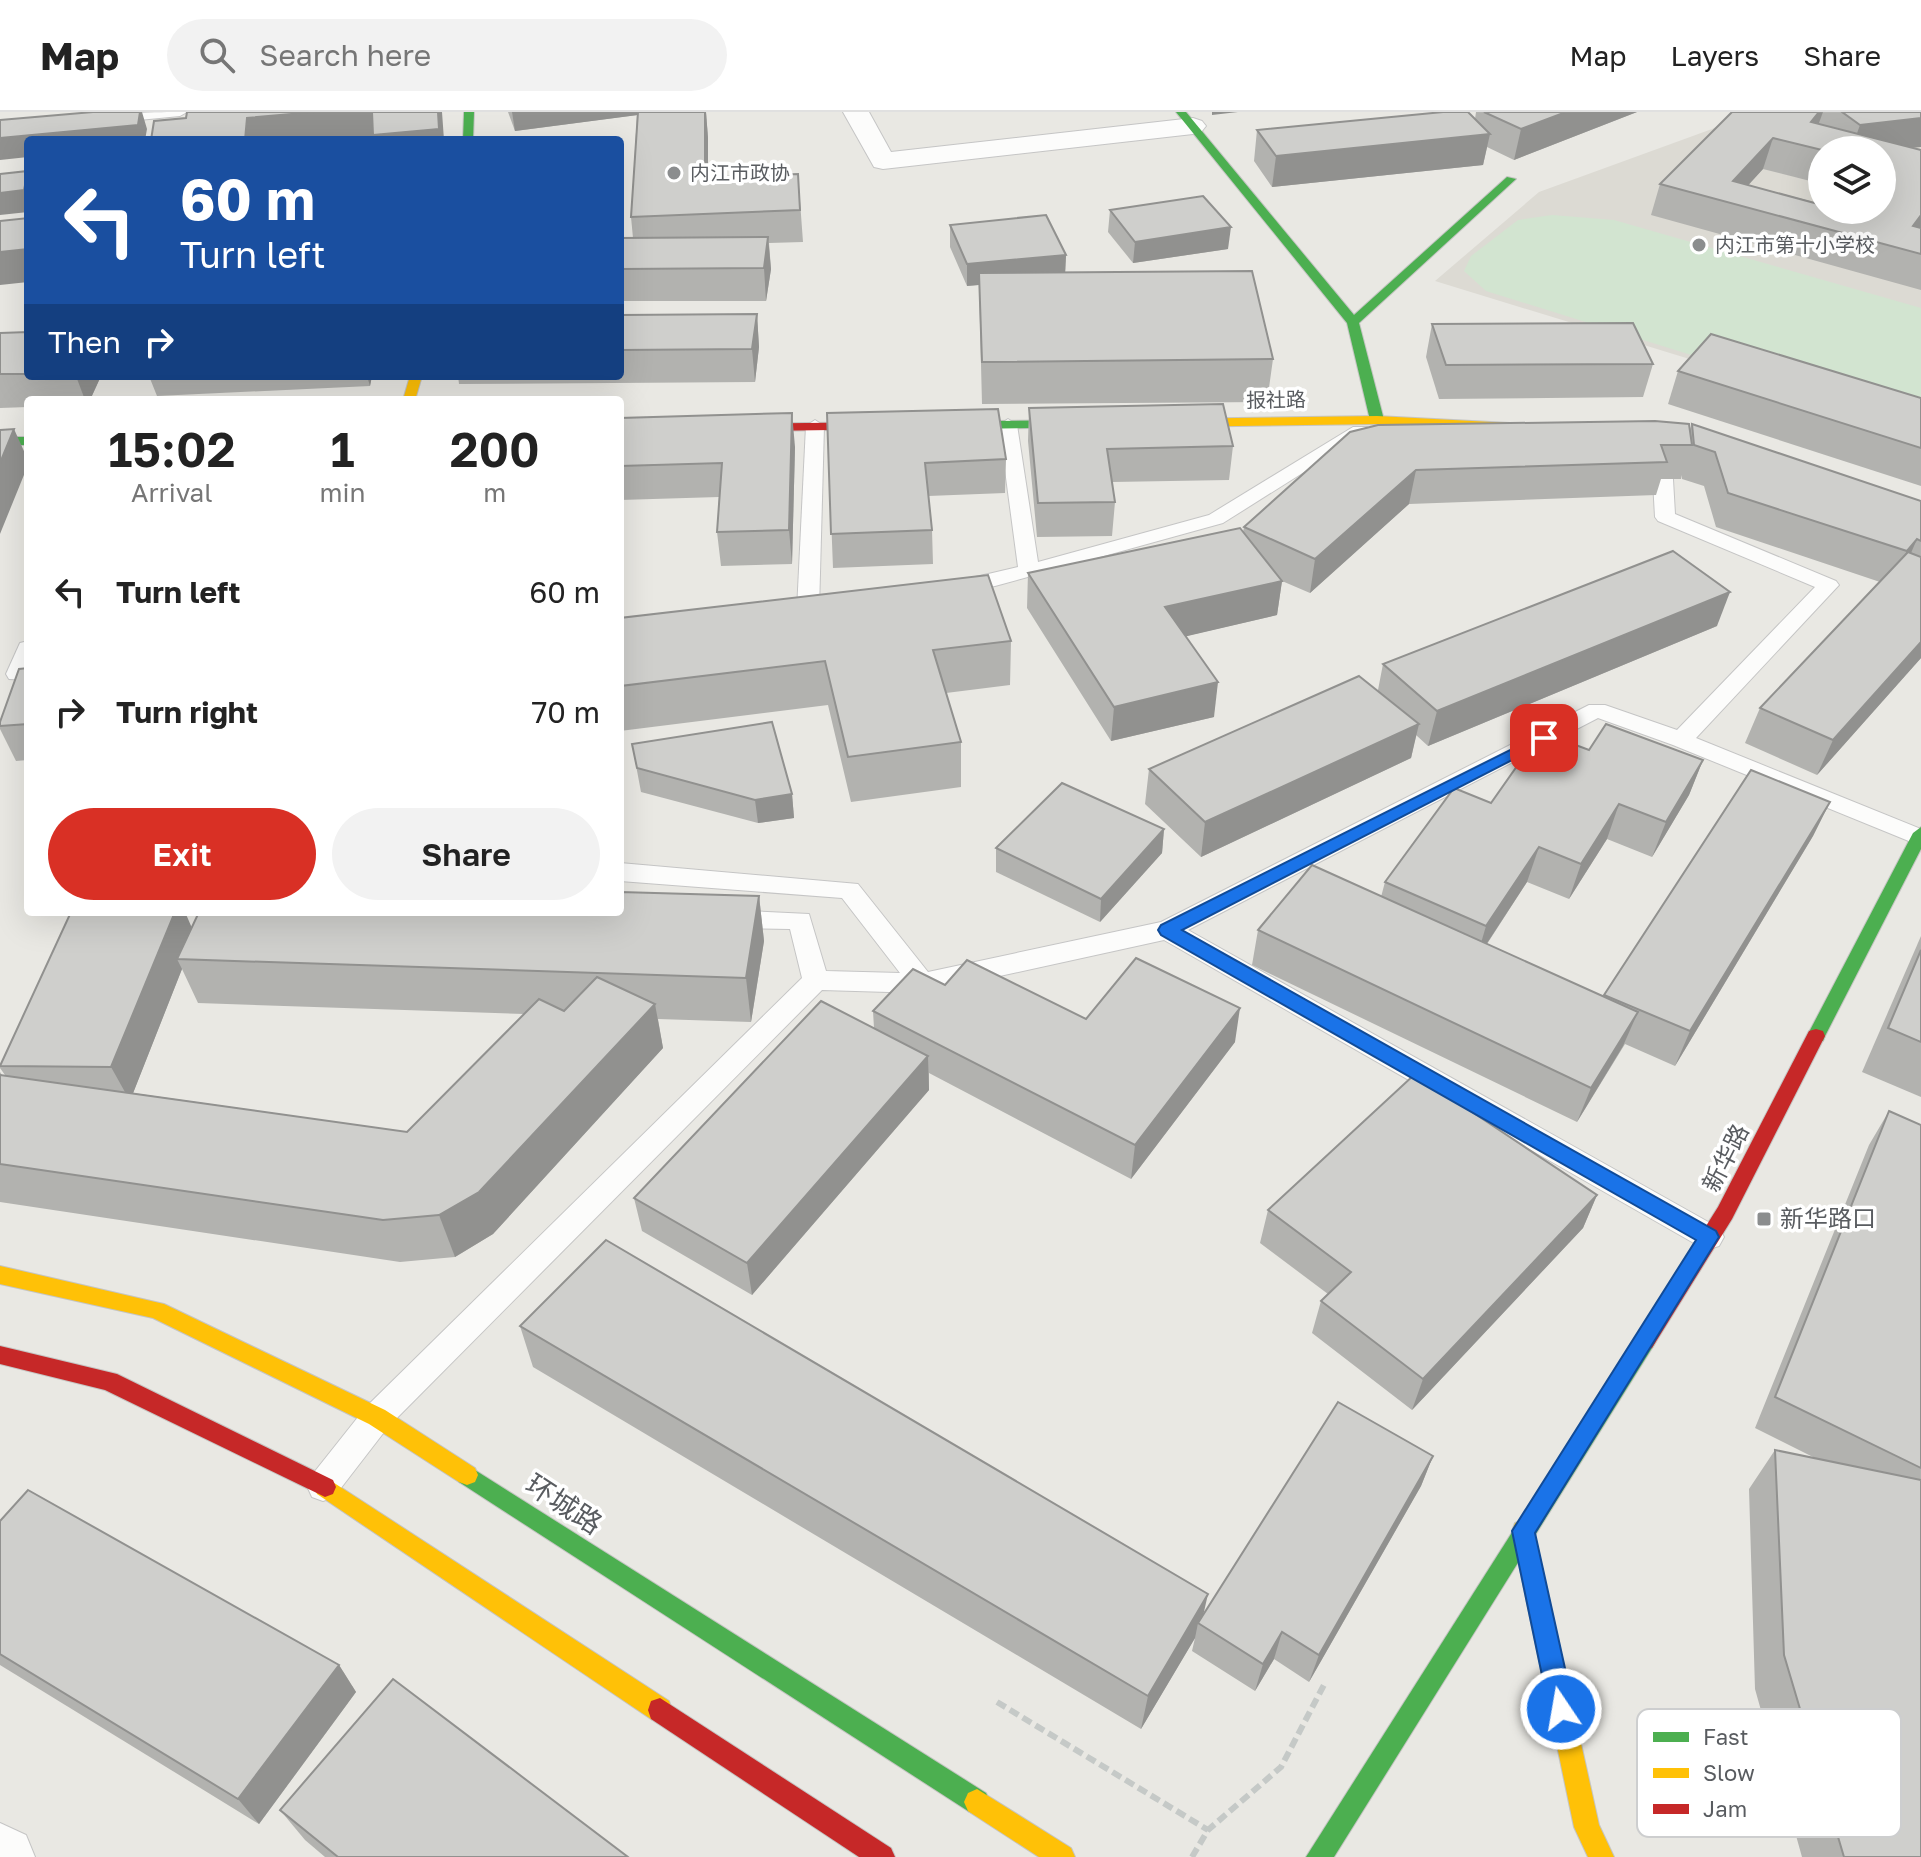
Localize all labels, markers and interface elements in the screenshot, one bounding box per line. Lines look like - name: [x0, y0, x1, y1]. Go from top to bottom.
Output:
- search box: [167, 19, 727, 91]
- text: Map: [40, 33, 119, 78]
- icon: search: [195, 33, 239, 77]
- text: Search here: [259, 37, 431, 73]
- text: Map: [1569, 39, 1627, 72]
- text: Layers: [1671, 39, 1759, 72]
- text: Share: [1803, 39, 1881, 72]
- map controls: [1808, 136, 1896, 224]
- button: layers: [1808, 136, 1896, 224]
- place label: 内江市政协: [690, 160, 790, 184]
- marker: 内江市政协: [665, 164, 683, 182]
- text: 60 m: [180, 165, 315, 232]
- icon: left: [48, 168, 152, 272]
- place label: 内江市第十小学校: [1715, 232, 1875, 256]
- text: Turn left: [180, 233, 326, 276]
- marker: 内江市第十小学校: [1690, 236, 1708, 254]
- icon: right: [137, 320, 181, 364]
- text: Then: [48, 324, 121, 360]
- street label: 报社路: [1246, 386, 1306, 412]
- text: 15:02: [108, 420, 235, 478]
- text: 1: [330, 420, 355, 478]
- text: 200: [450, 420, 540, 478]
- text: Arrival: [131, 477, 213, 508]
- text: min: [320, 477, 366, 508]
- text: m: [483, 477, 506, 508]
- icon: left: [48, 570, 92, 614]
- text: Turn left: [116, 574, 241, 610]
- text: 60 m: [529, 574, 600, 610]
- icon: right: [48, 690, 92, 734]
- text: Turn right: [116, 694, 258, 730]
- text: 70 m: [531, 694, 600, 730]
- pin: [1510, 704, 1578, 772]
- icon: arrive: [1522, 716, 1566, 760]
- button: Exit: [48, 808, 316, 900]
- button: Share: [332, 808, 600, 900]
- street label: 新华路: [1695, 1119, 1754, 1196]
- place label: 新华路口: [1780, 1203, 1876, 1232]
- marker: 新华路口: [1755, 1210, 1773, 1228]
- street label: 环城路: [520, 1467, 608, 1540]
- position arrow: [1519, 1667, 1603, 1751]
- legend: [1637, 1709, 1901, 1837]
- text: Fast: [1703, 1723, 1749, 1750]
- text: Slow: [1703, 1759, 1755, 1786]
- text: Jam: [1703, 1795, 1747, 1822]

